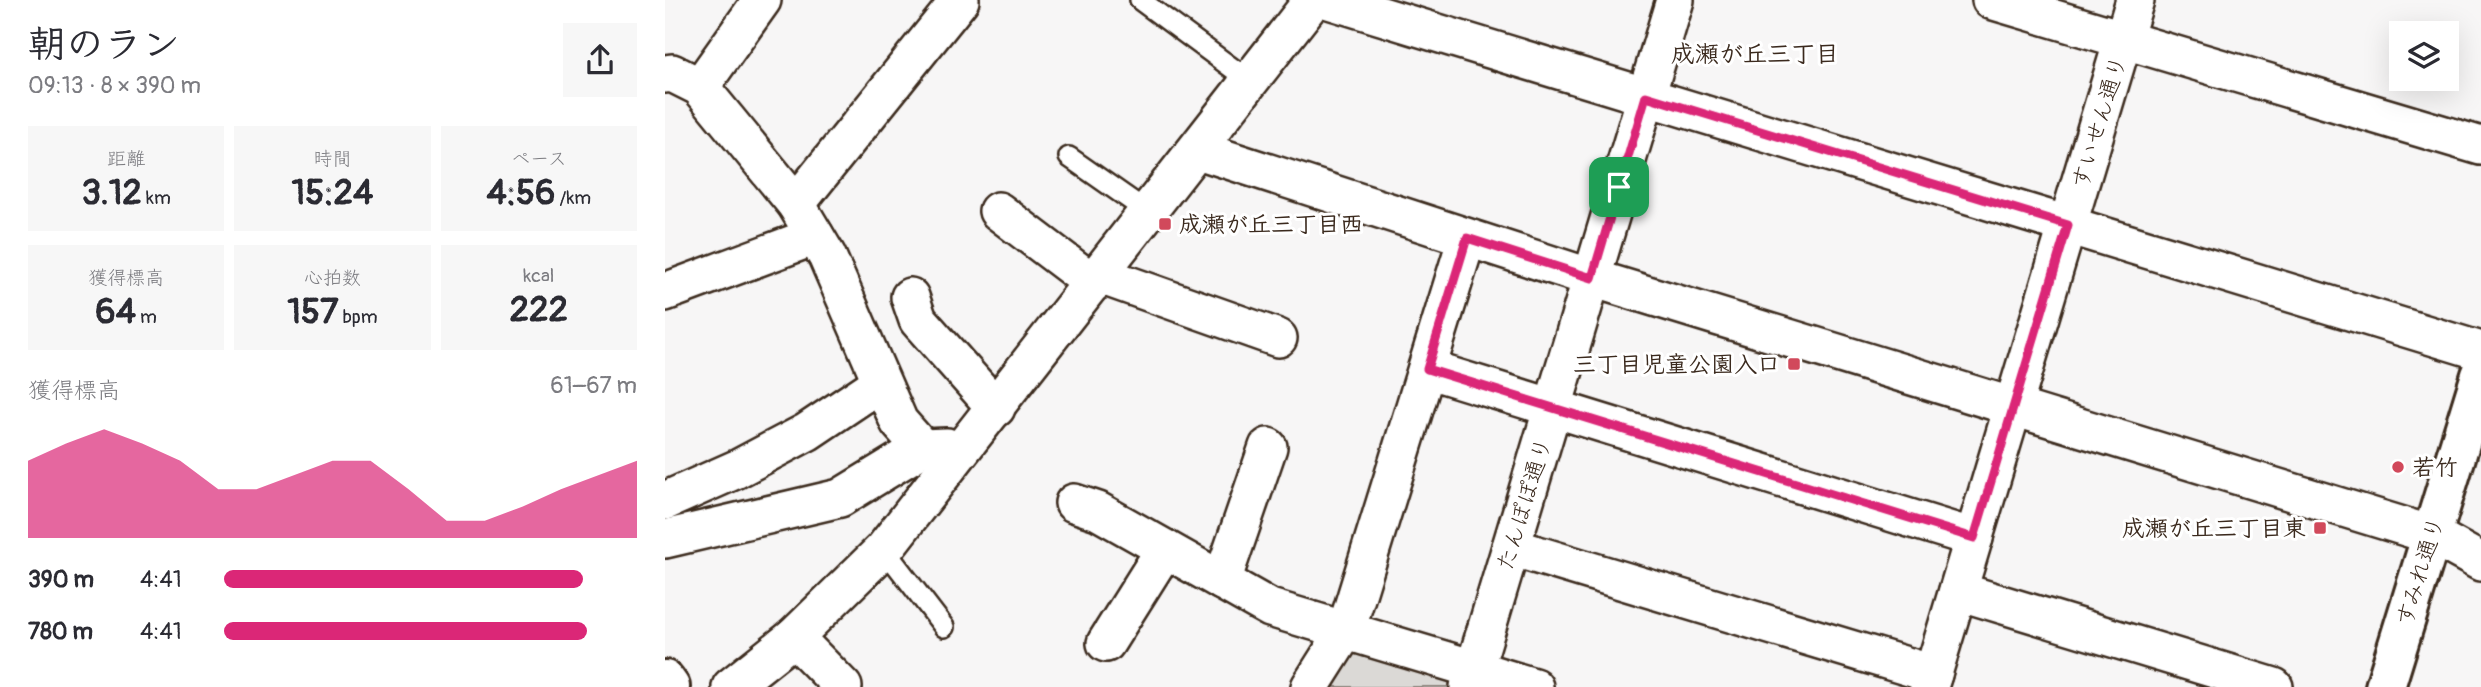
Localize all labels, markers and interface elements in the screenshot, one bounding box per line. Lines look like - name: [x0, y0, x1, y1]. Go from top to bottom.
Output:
- text: 朝のラン: [28, 21, 180, 69]
- map controls: [2389, 21, 2459, 91]
- button: layers: [2389, 21, 2459, 91]
- button: share: [563, 23, 637, 97]
- district label: 成瀬が丘三丁目: [1671, 40, 1839, 69]
- street label: すいせん通り: [2065, 52, 2134, 192]
- text: 09:13 · 8 × 390 m: [28, 71, 201, 100]
- text: 距離: [107, 147, 145, 171]
- text: 時間: [313, 147, 352, 171]
- text: ペース: [511, 147, 567, 171]
- pin: [1589, 157, 1649, 217]
- icon: arrive: [1600, 168, 1638, 206]
- text: 3.12: [81, 171, 142, 215]
- text: 15:24: [292, 171, 373, 215]
- text: 4:56: [486, 171, 555, 215]
- text: km: [142, 186, 171, 210]
- text: /km: [555, 186, 591, 210]
- place label: 成瀬が丘三丁目西: [1179, 210, 1363, 239]
- marker: 成瀬が丘三丁目西: [1157, 216, 1173, 232]
- text: kcal: [523, 264, 554, 288]
- text: 獲得標高: [88, 266, 164, 290]
- text: 心拍数: [304, 266, 361, 290]
- text: 222: [509, 288, 568, 332]
- text: 64: [95, 290, 136, 334]
- text: 157: [287, 290, 338, 334]
- text: m: [136, 305, 157, 329]
- text: bpm: [338, 305, 378, 329]
- place label: 三丁目児童公園入口: [1573, 350, 1780, 379]
- marker: 三丁目児童公園入口: [1786, 356, 1802, 372]
- text: 61–67 m: [550, 371, 637, 400]
- text: 獲得標高: [28, 376, 120, 405]
- street label: たんぽぽ通り: [1490, 434, 1559, 574]
- place label: 若竹: [2412, 453, 2458, 482]
- marker: 若竹: [2390, 459, 2406, 475]
- street label: すみれ通り: [2390, 513, 2451, 629]
- place label: 成瀬が丘三丁目東: [2122, 514, 2306, 543]
- marker: 成瀬が丘三丁目東: [2312, 520, 2328, 536]
- text: 390 m: [28, 565, 94, 594]
- text: 4:41: [140, 565, 182, 594]
- text: 780 m: [28, 617, 93, 646]
- text: 4:41: [140, 617, 182, 646]

